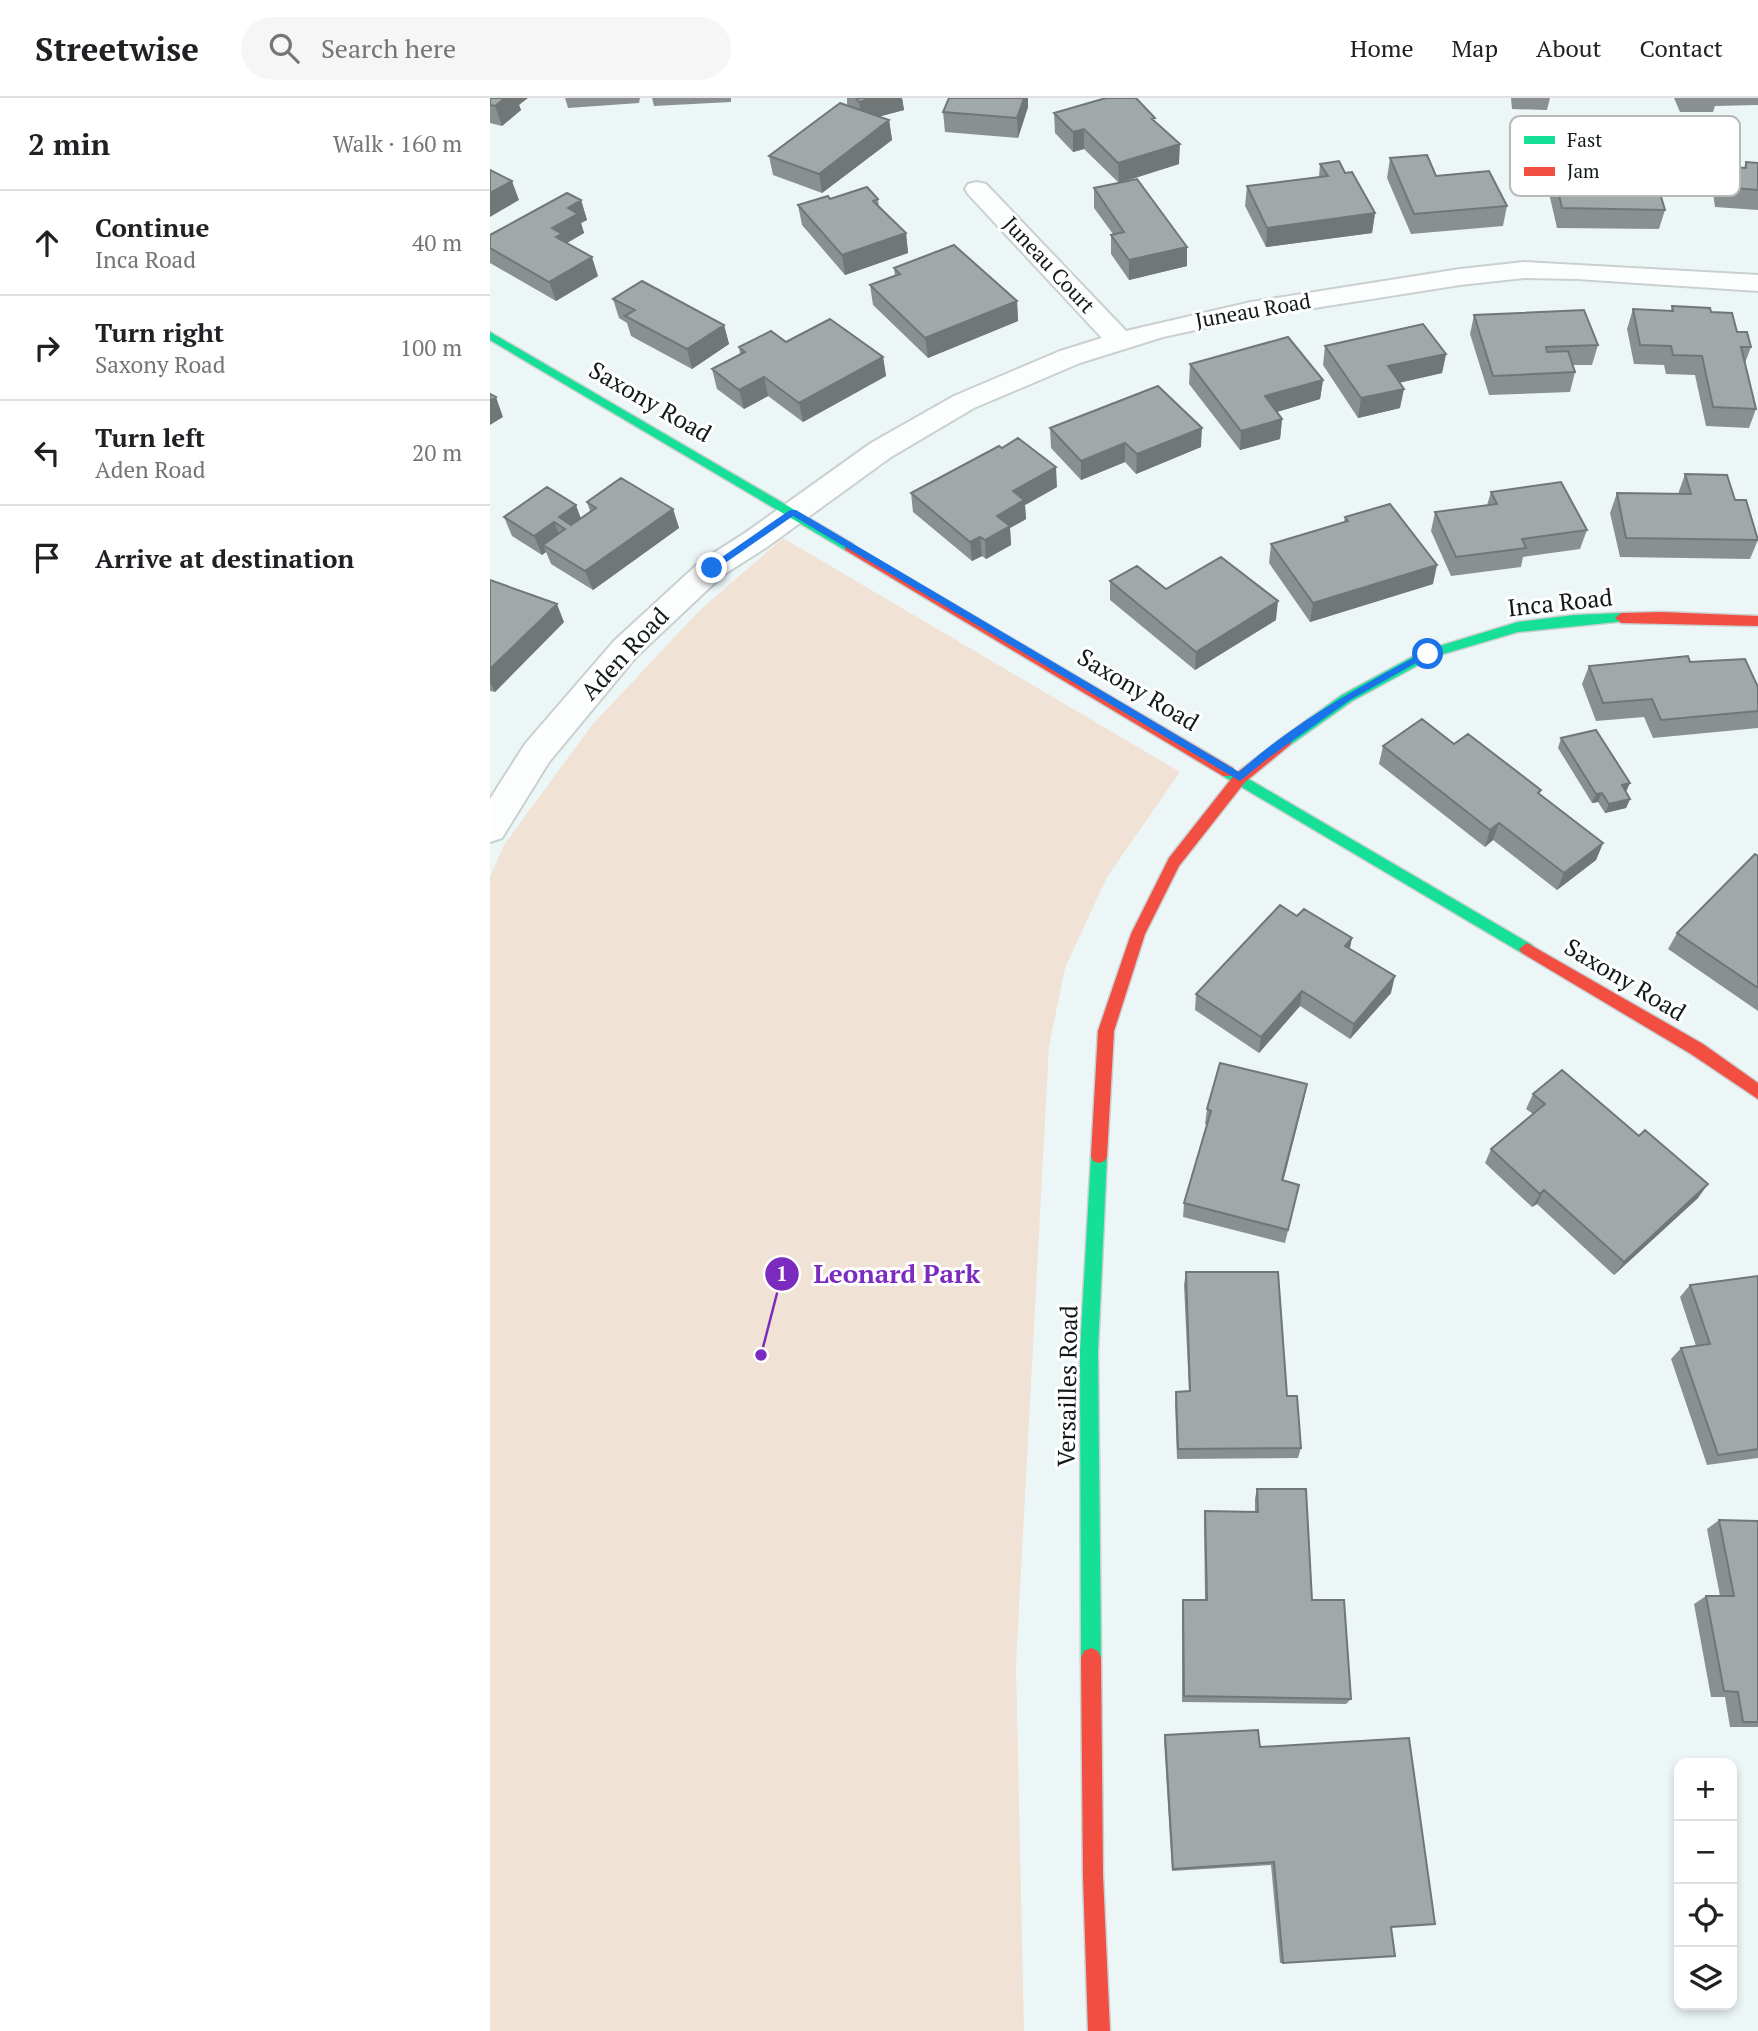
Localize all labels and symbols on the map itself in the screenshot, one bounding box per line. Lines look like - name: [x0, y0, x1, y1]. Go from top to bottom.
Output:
- legend: [1510, 116, 1740, 196]
- text: Fast: [1567, 127, 1602, 152]
- text: Jam: [1567, 158, 1600, 183]
- street label: Juneau Court: [998, 210, 1102, 319]
- street label: Juneau Road: [1193, 286, 1313, 334]
- street label: Saxony Road: [584, 353, 717, 449]
- route end: [696, 552, 727, 583]
- street label: Inca Road: [1506, 581, 1614, 623]
- street label: Aden Road: [573, 600, 675, 706]
- route start: [1412, 638, 1443, 669]
- street label: Saxony Road: [1072, 640, 1205, 738]
- street label: Saxony Road: [1559, 930, 1692, 1028]
- callout: Leonard Park: [764, 1250, 994, 1297]
- text: Leonard Park: [814, 1256, 981, 1290]
- text: 1: [776, 1259, 788, 1287]
- street label: Versailles Road: [1050, 1305, 1084, 1467]

